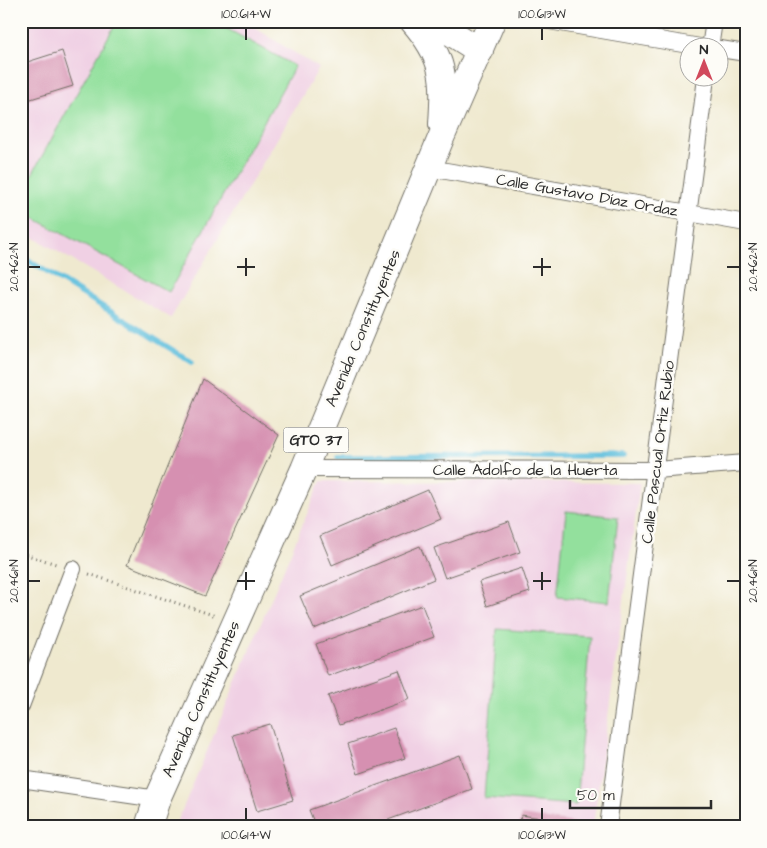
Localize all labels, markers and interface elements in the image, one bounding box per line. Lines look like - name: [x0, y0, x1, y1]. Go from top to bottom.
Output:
- text: 100.614°W: [221, 6, 271, 23]
- text: 100.613°W: [518, 6, 566, 23]
- north arrow: [680, 38, 730, 88]
- text: N: [700, 40, 709, 60]
- street label: Calle Gustavo Díaz Ordaz: [494, 168, 680, 222]
- text: 20.462°N: [6, 242, 23, 291]
- text: 20.462°N: [745, 242, 762, 291]
- street label: Avenida Constituyentes: [320, 246, 407, 410]
- street label: Calle Pascual Ortiz Rubio: [636, 359, 680, 545]
- road number: GTO 37: [284, 428, 348, 452]
- street label: Calle Adolfo de la Huerta: [433, 459, 617, 481]
- text: 20.461°N: [6, 559, 23, 603]
- text: 20.461°N: [745, 559, 762, 603]
- street label: Avenida Constituyentes: [157, 617, 246, 781]
- scale bar: [570, 778, 711, 810]
- text: 50 m: [577, 785, 615, 806]
- text: 100.614°W: [221, 827, 271, 844]
- text: 100.613°W: [518, 827, 566, 844]

